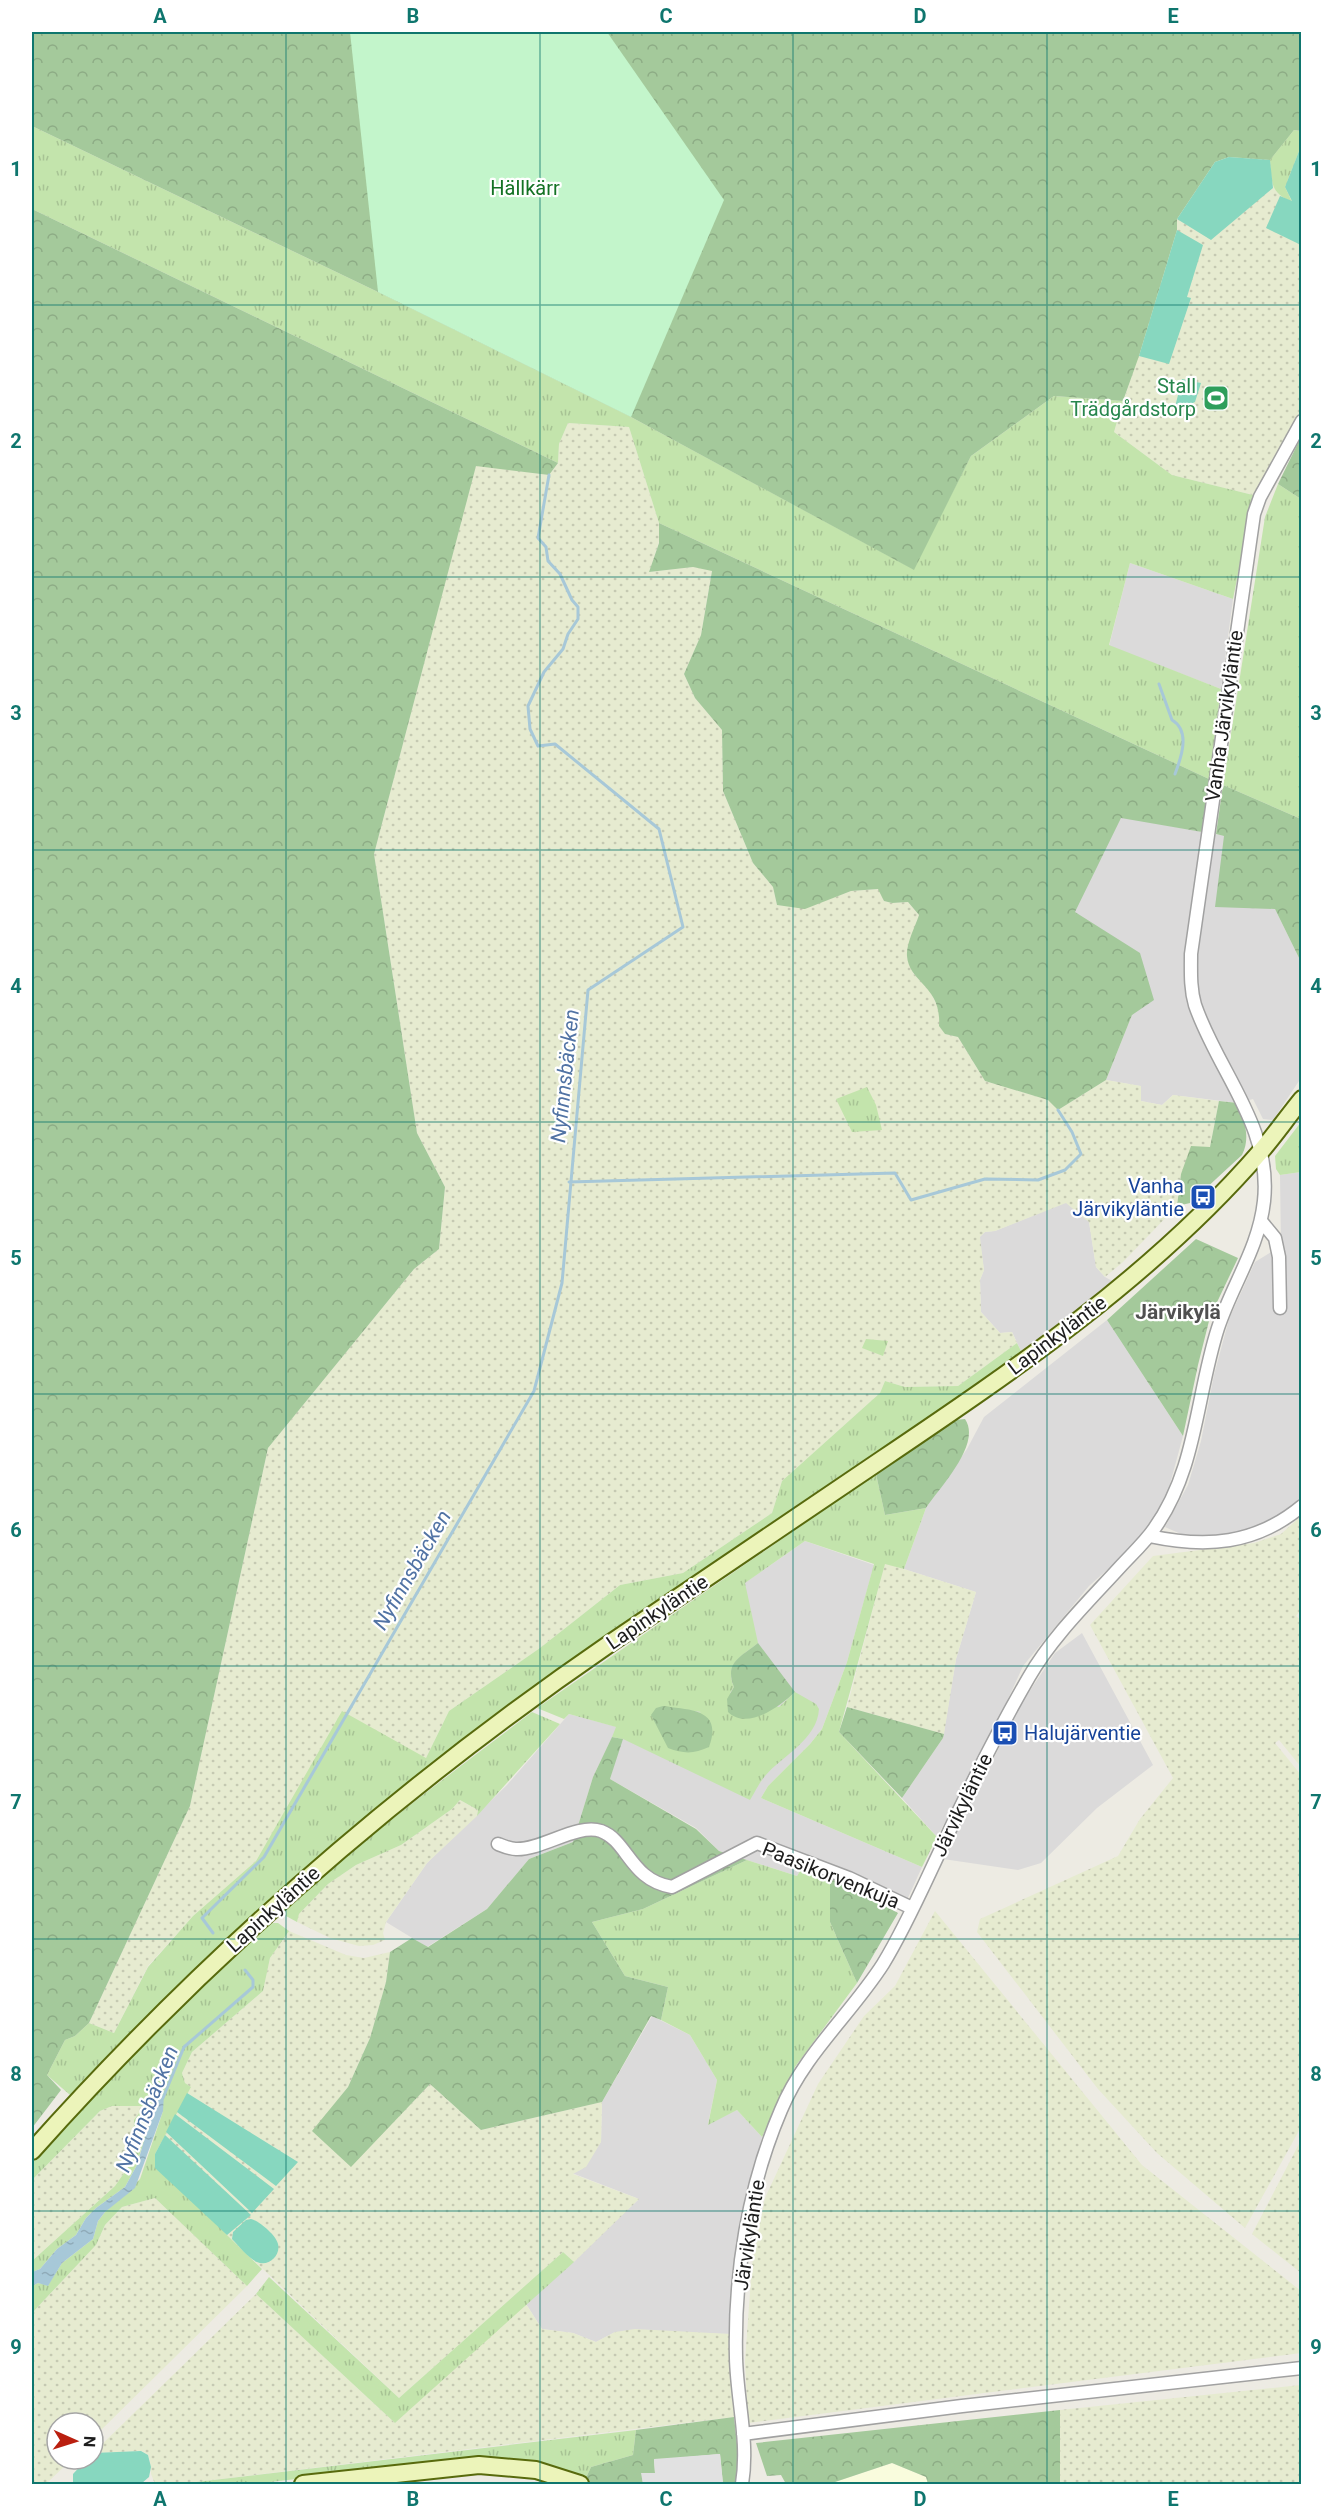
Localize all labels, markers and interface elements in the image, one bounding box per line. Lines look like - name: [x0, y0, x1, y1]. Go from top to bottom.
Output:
- text: A: [153, 4, 167, 28]
- text: B: [407, 4, 419, 28]
- text: C: [659, 4, 673, 28]
- text: D: [914, 4, 927, 28]
- text: E: [1167, 4, 1179, 28]
- text: 1: [10, 157, 22, 181]
- text: 1: [1310, 157, 1322, 181]
- park label: Hällkärr: [490, 176, 560, 200]
- place label: Stall Trädgårdstorp: [1070, 374, 1196, 421]
- sports icon: Stall Trädgårdstorp: [1201, 383, 1231, 413]
- text: 2: [10, 429, 22, 453]
- text: 2: [1310, 429, 1322, 453]
- street label: Vanha Järvikyläntie: [1200, 629, 1248, 803]
- text: 3: [10, 701, 22, 725]
- text: 3: [1310, 701, 1322, 725]
- text: 4: [10, 974, 22, 998]
- text: 4: [1310, 974, 1322, 998]
- water label: Nyfinnsbäcken: [546, 1008, 584, 1144]
- place label: Vanha Järvikyläntie: [1072, 1174, 1184, 1221]
- bus stop icon: Vanha Järvikyläntie: [1188, 1182, 1218, 1212]
- text: 5: [10, 1246, 22, 1270]
- text: 5: [1310, 1246, 1322, 1270]
- street label: Lapinkyläntie: [1003, 1290, 1111, 1380]
- district label: Järvikylä: [1135, 1300, 1221, 1324]
- water label: Nyfinnsbäcken: [368, 1506, 456, 1634]
- text: 6: [10, 1518, 22, 1542]
- text: 6: [1310, 1518, 1322, 1542]
- street label: Lapinkyläntie: [602, 1569, 712, 1655]
- bus stop icon: Halujärventie: [990, 1718, 1020, 1748]
- place label: Halujärventie: [1024, 1721, 1141, 1745]
- street label: Järvikyläntie: [927, 1749, 997, 1861]
- text: 7: [10, 1790, 22, 1814]
- text: 7: [1310, 1790, 1322, 1814]
- street label: Paasikorvenkuja: [759, 1837, 903, 1913]
- street label: Lapinkyläntie: [221, 1861, 325, 1957]
- water label: Nyfinnsbäcken: [111, 2042, 183, 2176]
- text: 8: [10, 2062, 22, 2086]
- text: 8: [1310, 2062, 1322, 2086]
- street label: Järvikyläntie: [728, 2178, 770, 2292]
- text: 9: [10, 2335, 22, 2359]
- text: 9: [1310, 2335, 1322, 2359]
- north arrow: [45, 2411, 105, 2471]
- text: N: [80, 2436, 99, 2448]
- text: A: [153, 2487, 167, 2511]
- text: B: [407, 2487, 419, 2511]
- text: C: [659, 2487, 673, 2511]
- text: D: [914, 2487, 927, 2511]
- text: E: [1167, 2487, 1179, 2511]

